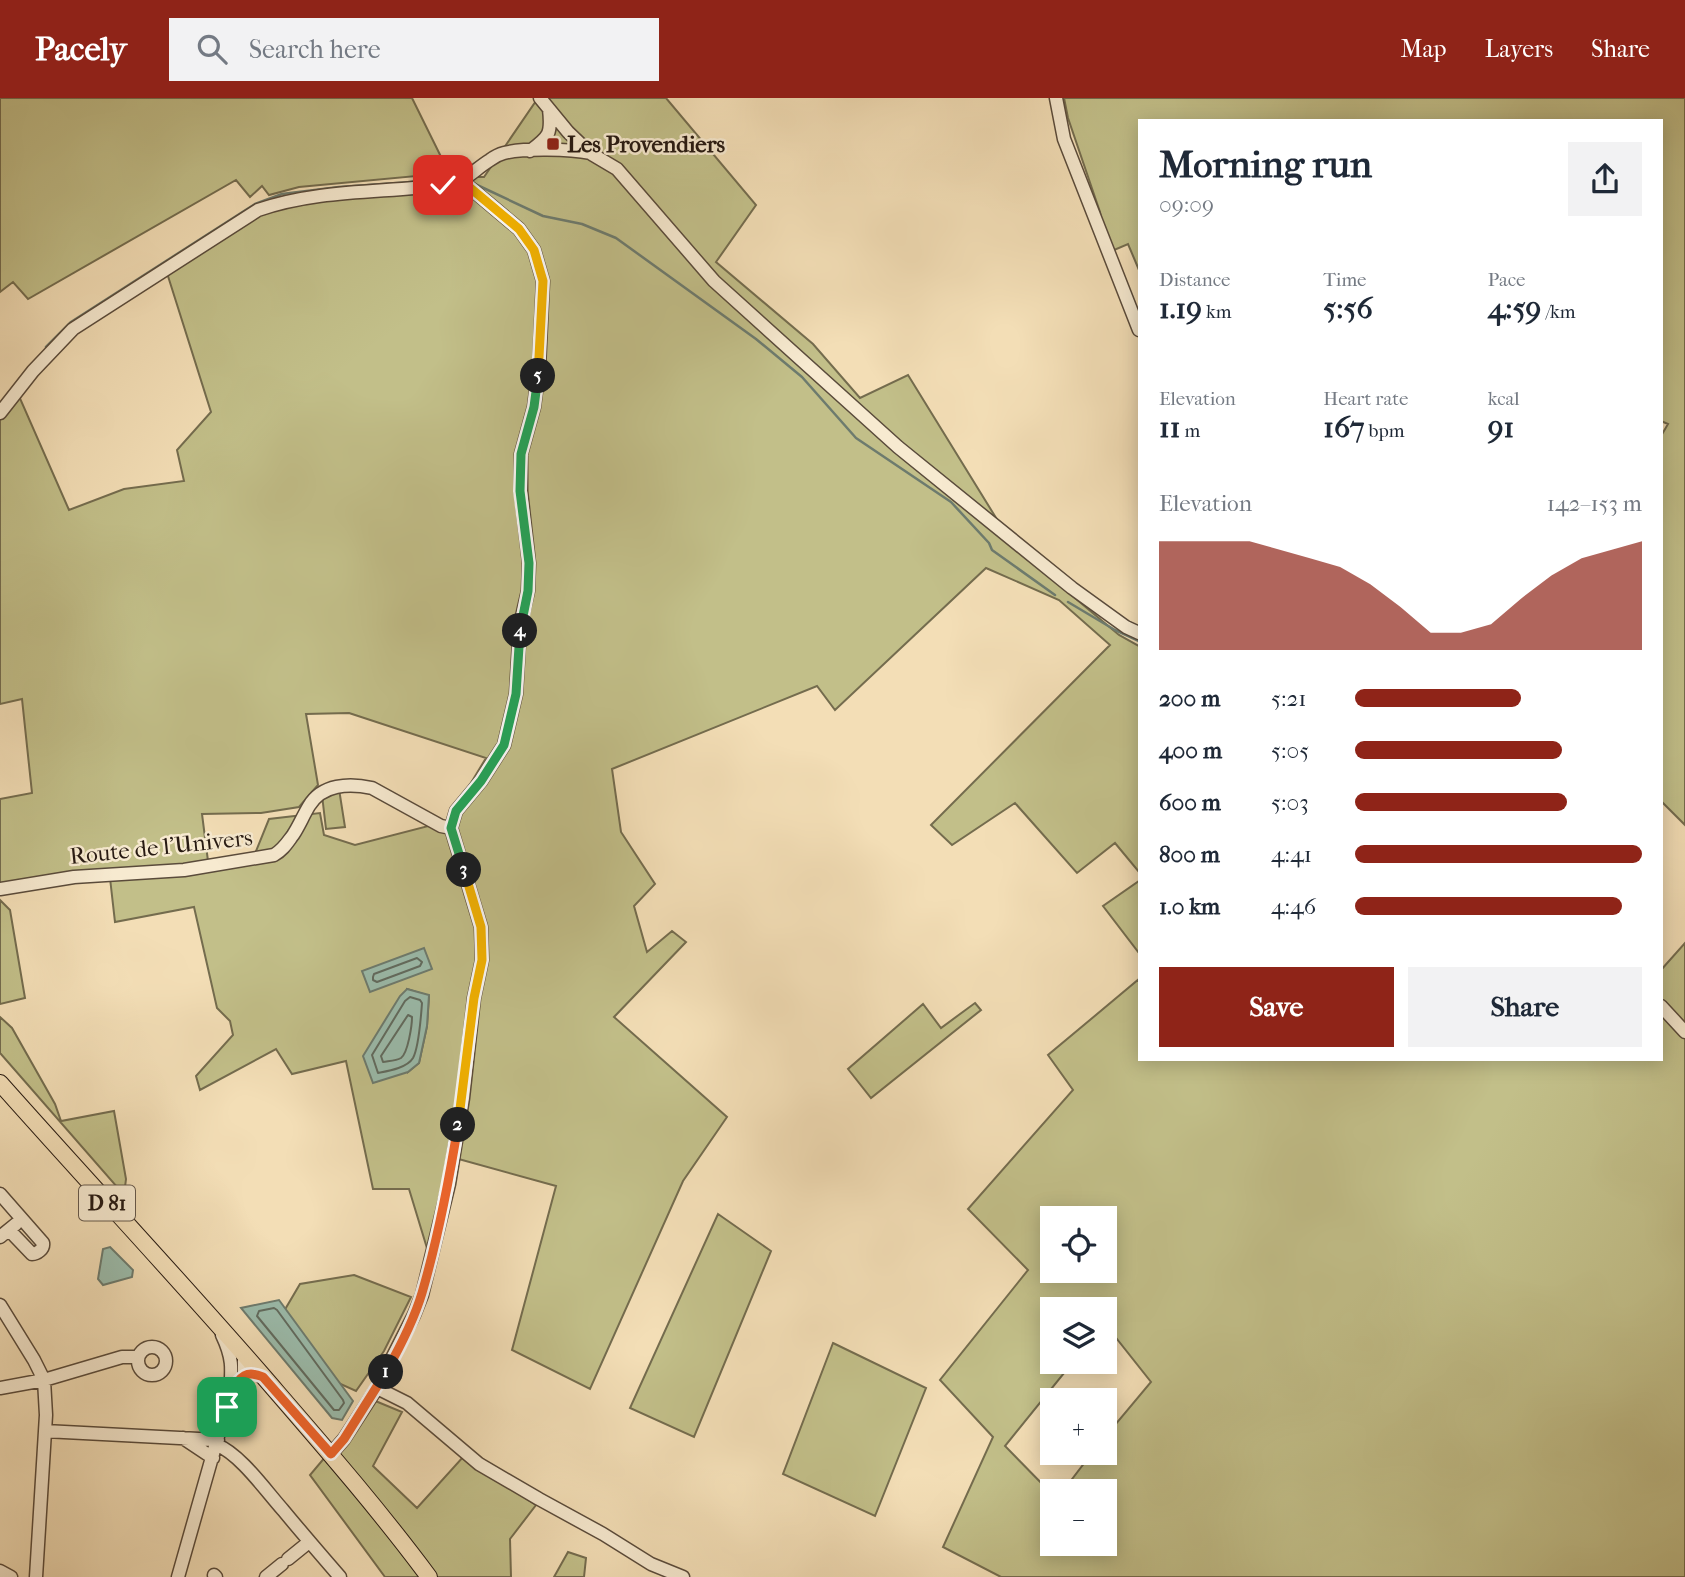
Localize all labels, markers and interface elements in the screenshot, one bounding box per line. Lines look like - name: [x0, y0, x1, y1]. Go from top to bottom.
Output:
- search box: [169, 18, 659, 81]
- text: Pacely: [35, 30, 127, 69]
- icon: search: [193, 30, 231, 68]
- text: Search here: [249, 34, 381, 65]
- text: Map: [1401, 35, 1447, 63]
- text: Layers: [1485, 35, 1553, 63]
- text: Share: [1591, 35, 1650, 63]
- place label: Les Provendiers: [567, 131, 726, 158]
- marker: Les Provendiers: [545, 136, 561, 152]
- text: Morning run: [1159, 142, 1372, 187]
- button: share: [1568, 142, 1642, 216]
- pin: [413, 155, 473, 215]
- icon: check: [424, 166, 462, 204]
- text: 09:09: [1159, 191, 1214, 218]
- text: Distance: [1159, 269, 1230, 291]
- text: Time: [1323, 269, 1367, 291]
- text: Pace: [1488, 269, 1526, 291]
- text: 1.19: [1159, 291, 1202, 326]
- text: 5:56: [1323, 291, 1373, 326]
- text: 4:59: [1488, 291, 1541, 326]
- text: km: [1202, 301, 1232, 323]
- text: /km: [1541, 301, 1576, 323]
- pin: 5: [520, 358, 556, 394]
- text: 5: [533, 364, 542, 386]
- text: Elevation: [1159, 388, 1236, 410]
- text: Heart rate: [1323, 388, 1408, 410]
- text: kcal: [1488, 388, 1520, 410]
- text: 11: [1159, 410, 1180, 445]
- text: 167: [1323, 410, 1364, 445]
- text: 91: [1488, 410, 1514, 445]
- text: m: [1180, 420, 1200, 442]
- text: bpm: [1364, 420, 1404, 442]
- text: Elevation: [1159, 490, 1252, 517]
- text: 142–153 m: [1547, 490, 1642, 517]
- pin: 4: [503, 614, 538, 648]
- text: 4: [514, 619, 525, 641]
- text: 200 m: [1159, 685, 1220, 712]
- text: 5:21: [1271, 685, 1307, 712]
- text: 400 m: [1159, 737, 1222, 764]
- text: 5:05: [1271, 737, 1309, 764]
- text: 600 m: [1159, 789, 1221, 816]
- text: 5:03: [1271, 789, 1309, 816]
- street label: Route de l'Univers: [68, 824, 254, 870]
- text: 800 m: [1159, 841, 1220, 868]
- text: 4:41: [1271, 841, 1312, 868]
- pin: 3: [447, 852, 482, 888]
- text: 3: [460, 858, 467, 880]
- text: 1.0 km: [1159, 893, 1220, 920]
- text: 4:46: [1271, 893, 1316, 920]
- button: Save: [1159, 967, 1394, 1047]
- button: Share: [1408, 967, 1642, 1047]
- pin: 2: [440, 1108, 476, 1142]
- text: 2: [453, 1113, 462, 1135]
- road number: D 81: [79, 1186, 135, 1220]
- map controls: [1040, 1206, 1117, 1556]
- button: locate: [1040, 1206, 1117, 1283]
- button: layers: [1040, 1297, 1117, 1374]
- pin: 1: [368, 1354, 404, 1390]
- text: 1: [382, 1360, 389, 1382]
- pin: [197, 1377, 257, 1437]
- icon: arrive: [208, 1388, 246, 1426]
- button: +: [1040, 1388, 1117, 1465]
- button: −: [1040, 1479, 1117, 1556]

